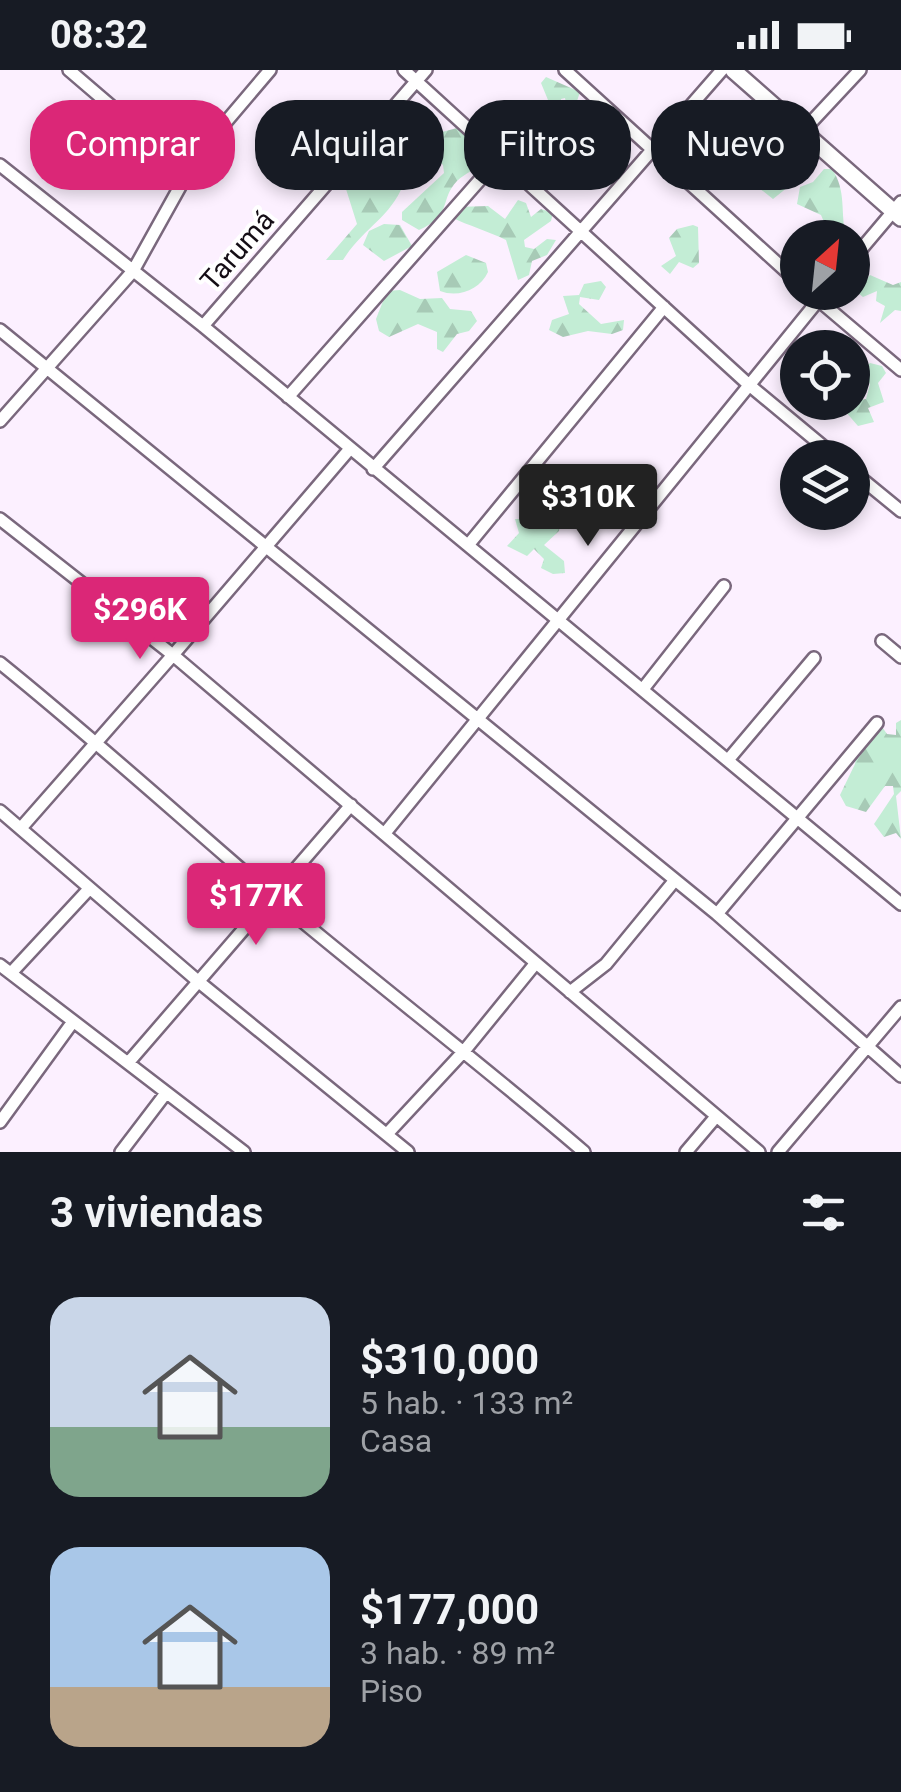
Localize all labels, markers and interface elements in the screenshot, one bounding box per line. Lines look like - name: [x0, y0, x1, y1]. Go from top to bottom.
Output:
- text: 08:32: [50, 13, 148, 57]
- chip: Comprar: [30, 100, 235, 190]
- chip: Alquilar: [255, 100, 444, 190]
- chip: Filtros: [464, 100, 631, 190]
- chip: Nuevo: [651, 100, 820, 190]
- street label: Tarumá: [194, 204, 281, 297]
- north arrow: [780, 220, 870, 310]
- map controls: [780, 220, 870, 530]
- button: locate: [780, 330, 870, 420]
- button: layers: [780, 440, 870, 530]
- pin: $310K: [518, 464, 658, 549]
- text: $310K: [541, 477, 635, 515]
- pin: $296K: [70, 577, 210, 662]
- text: $296K: [93, 590, 187, 628]
- pin: $177K: [186, 863, 326, 948]
- text: $177K: [209, 876, 303, 914]
- icon: filters: [796, 1185, 851, 1240]
- text: 3 viviendas: [50, 1188, 263, 1237]
- text: $310,000: [360, 1335, 539, 1384]
- icon: home: [130, 1337, 250, 1457]
- text: 5 hab. · 133 m²: [360, 1384, 573, 1422]
- text: Casa: [360, 1422, 432, 1460]
- text: $177,000: [360, 1585, 539, 1634]
- icon: home: [130, 1587, 250, 1707]
- text: 3 hab. · 89 m²: [360, 1634, 555, 1672]
- text: Piso: [360, 1672, 423, 1710]

